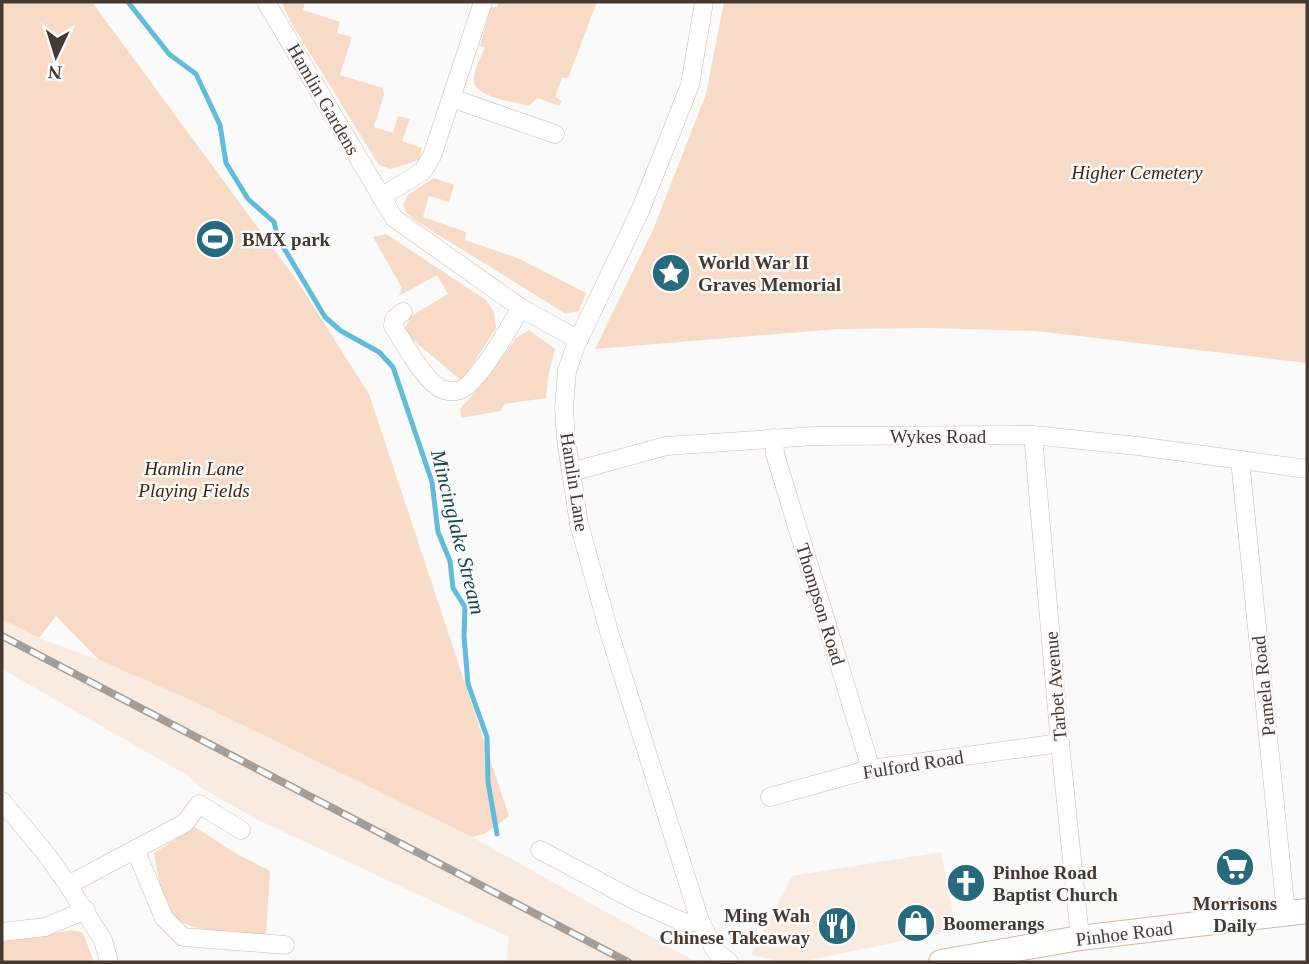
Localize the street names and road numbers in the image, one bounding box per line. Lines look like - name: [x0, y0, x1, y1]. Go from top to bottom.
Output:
- street label: Hamlin Gardens: [283, 40, 364, 159]
- street label: Wykes Road: [890, 426, 987, 447]
- street label: Hamlin Lane: [556, 431, 593, 533]
- street label: Thompson Road: [792, 541, 849, 668]
- street label: Tarbet Avenue: [1040, 630, 1071, 741]
- street label: Pamela Road: [1248, 634, 1279, 737]
- street label: Fulford Road: [861, 746, 966, 783]
- street label: Pinhoe Road: [1074, 917, 1174, 950]

